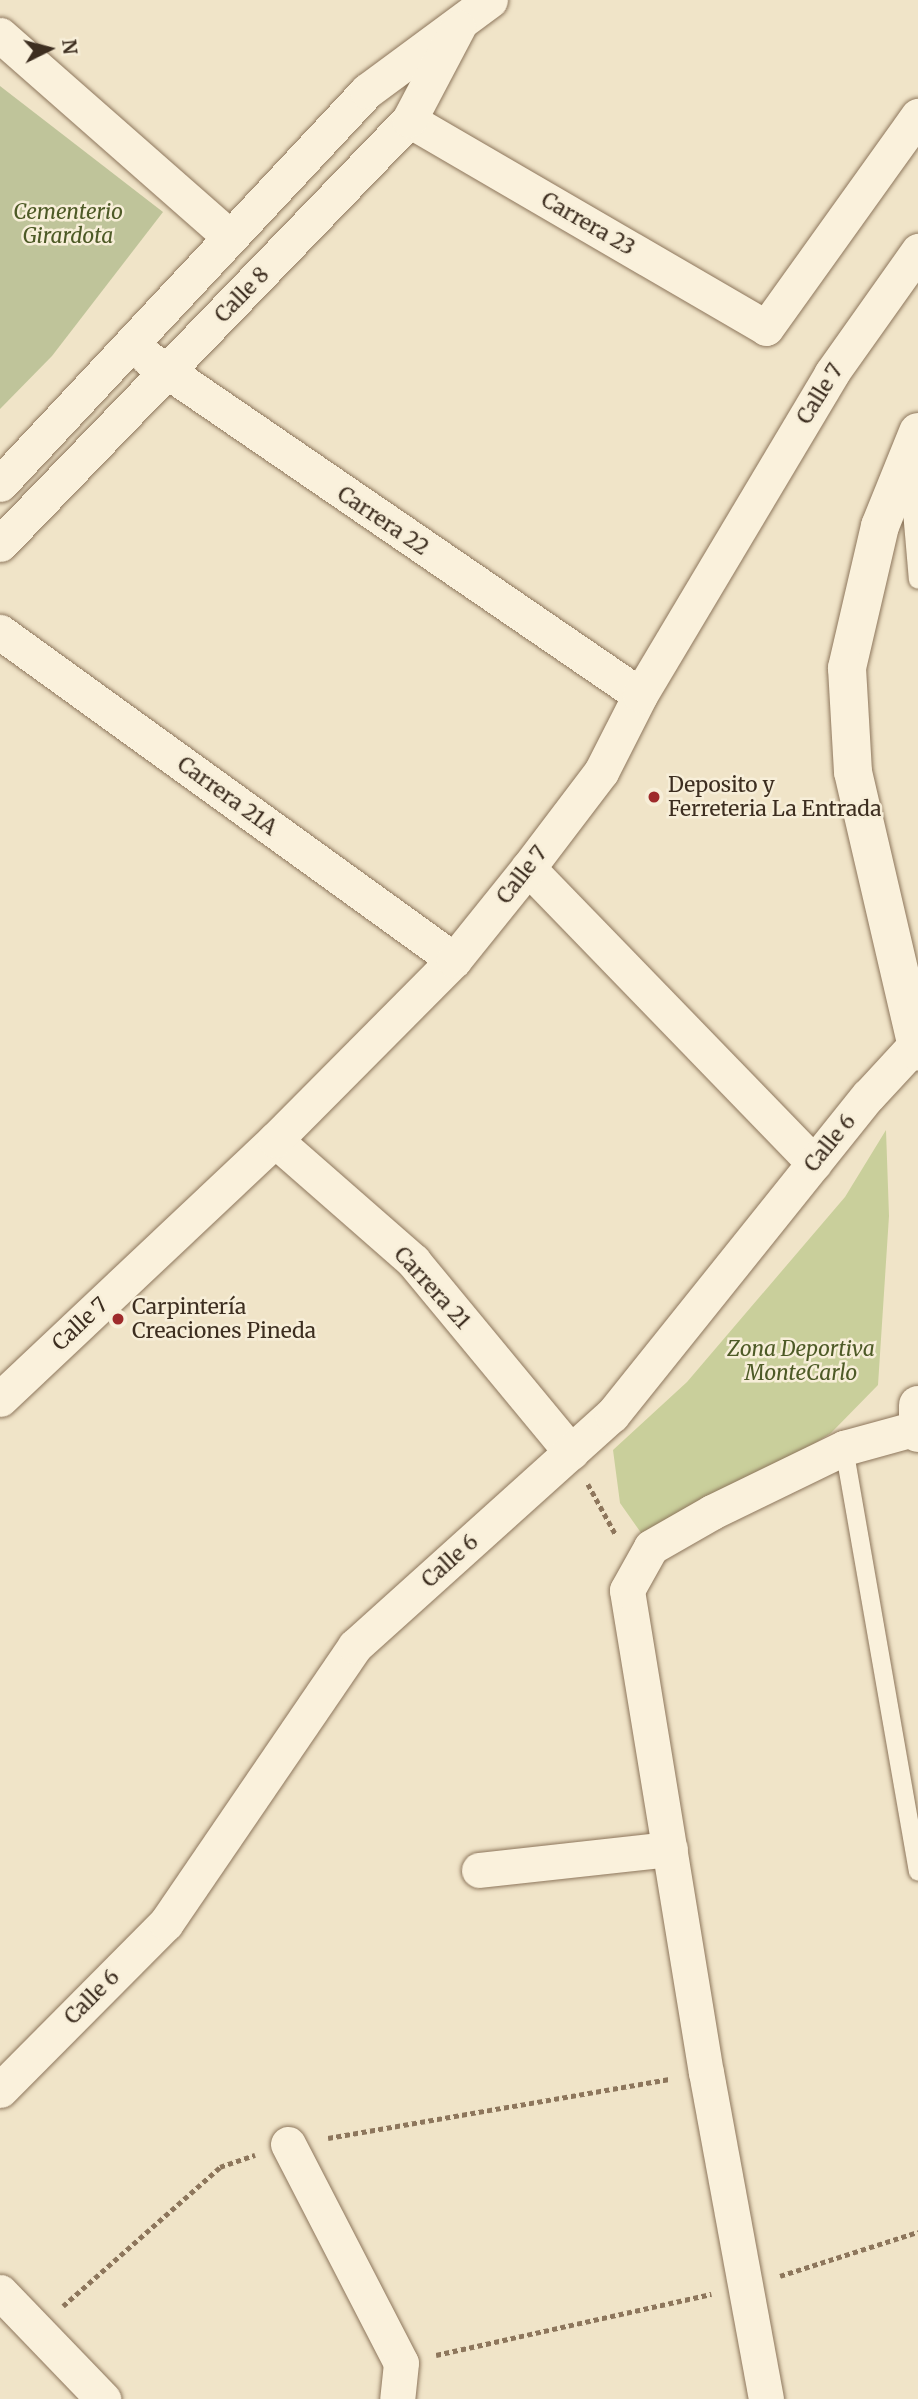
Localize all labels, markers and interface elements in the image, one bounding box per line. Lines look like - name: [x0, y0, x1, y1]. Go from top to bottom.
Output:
- north arrow: [14, 14, 84, 84]
- text: N: [57, 38, 83, 56]
- street label: Carrera 23: [537, 187, 639, 261]
- park label: Cementerio Girardota: [13, 199, 123, 249]
- street label: Calle 8: [210, 262, 274, 328]
- street label: Calle 7: [792, 359, 848, 429]
- street label: Carrera 22: [333, 481, 433, 561]
- street label: Carrera 21A: [172, 752, 282, 840]
- place label: Deposito y Ferreteria La Entrada: [668, 772, 881, 822]
- marker: Deposito y Ferreteria La Entrada: [646, 789, 662, 805]
- street label: Calle 7: [492, 841, 552, 909]
- street label: Calle 6: [799, 1109, 861, 1177]
- street label: Carrera 21: [389, 1242, 475, 1334]
- street label: Calle 7: [47, 1292, 113, 1356]
- place label: Carpintería Creaciones Pineda: [132, 1294, 316, 1344]
- marker: Carpintería Creaciones Pineda: [110, 1311, 126, 1327]
- park label: Zona Deportiva MonteCarlo: [727, 1336, 875, 1386]
- street label: Calle 6: [417, 1529, 483, 1593]
- street label: Calle 6: [59, 1964, 125, 2030]

